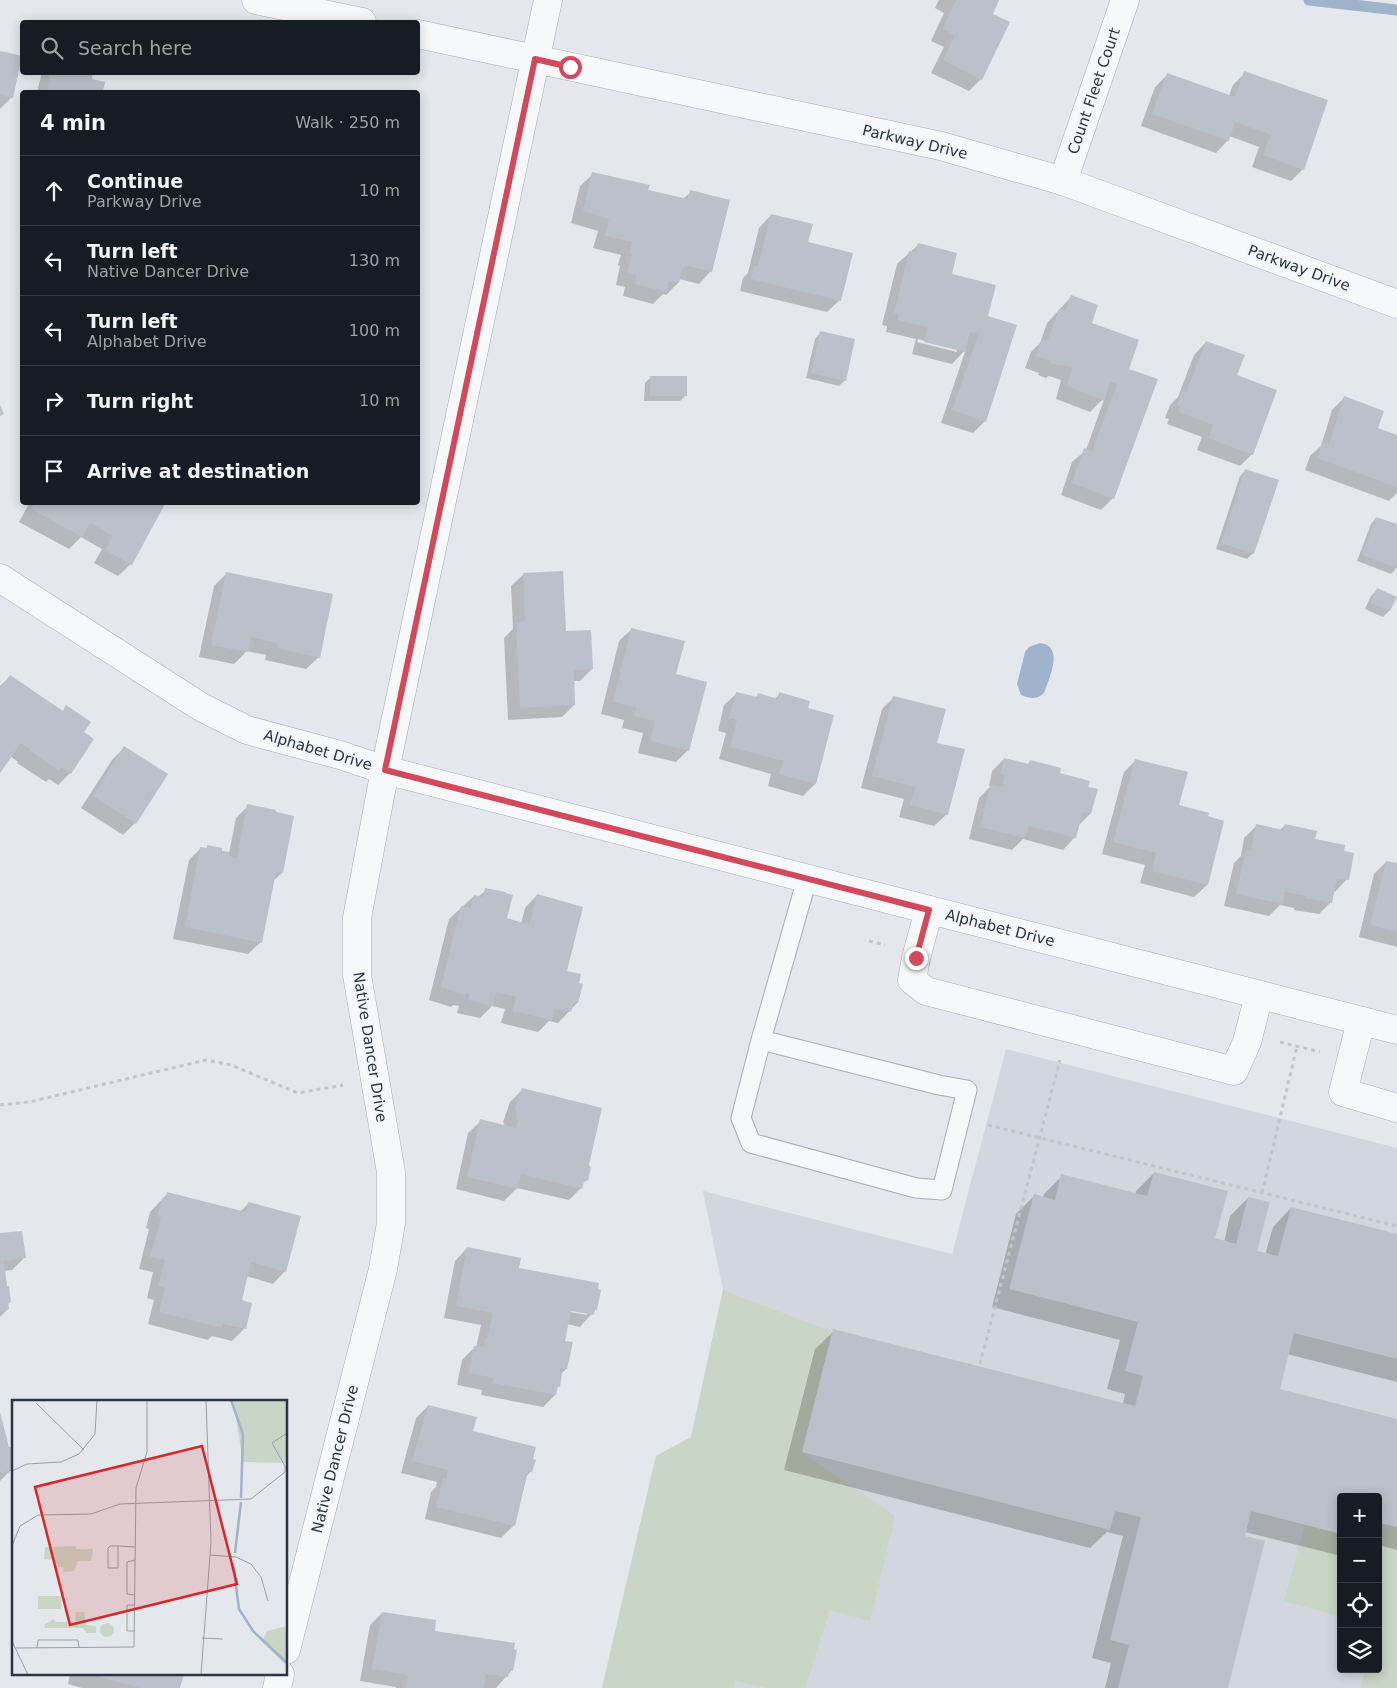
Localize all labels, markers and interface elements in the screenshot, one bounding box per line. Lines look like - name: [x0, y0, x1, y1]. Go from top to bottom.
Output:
- search box: [20, 20, 420, 75]
- street label: Count Fleet Court: [1064, 25, 1124, 157]
- icon: search: [38, 34, 66, 62]
- text: Search here: [78, 37, 192, 59]
- route start: [559, 56, 582, 79]
- text: 4 min: [40, 111, 106, 135]
- text: Walk · 250 m: [295, 113, 400, 132]
- street label: Parkway Drive: [861, 121, 969, 163]
- text: Continue: [87, 170, 183, 192]
- icon: ahead: [40, 177, 68, 205]
- text: 10 m: [359, 181, 400, 200]
- text: Parkway Drive: [87, 192, 202, 211]
- text: Turn left: [87, 240, 178, 262]
- street label: Parkway Drive: [1245, 241, 1353, 295]
- icon: left: [40, 247, 68, 275]
- text: 130 m: [349, 251, 400, 270]
- text: Native Dancer Drive: [87, 262, 249, 281]
- text: Turn left: [87, 310, 178, 332]
- icon: left: [40, 317, 68, 345]
- text: 100 m: [349, 321, 400, 340]
- text: Alphabet Drive: [87, 332, 207, 351]
- icon: right: [40, 387, 68, 415]
- text: Turn right: [87, 390, 193, 412]
- text: 10 m: [359, 391, 400, 410]
- icon: arrive: [40, 457, 68, 485]
- text: Arrive at destination: [87, 460, 309, 482]
- street label: Alphabet Drive: [262, 726, 374, 774]
- street label: Alphabet Drive: [943, 906, 1057, 950]
- route end: [905, 947, 928, 970]
- street label: Native Dancer Drive: [349, 971, 391, 1123]
- street label: Native Dancer Drive: [308, 1383, 362, 1535]
- inset map: [12, 1400, 288, 1676]
- map controls: [1337, 1493, 1382, 1673]
- button: +: [1337, 1493, 1382, 1538]
- button: −: [1337, 1538, 1382, 1583]
- button: locate: [1337, 1583, 1382, 1628]
- button: layers: [1337, 1628, 1382, 1673]

